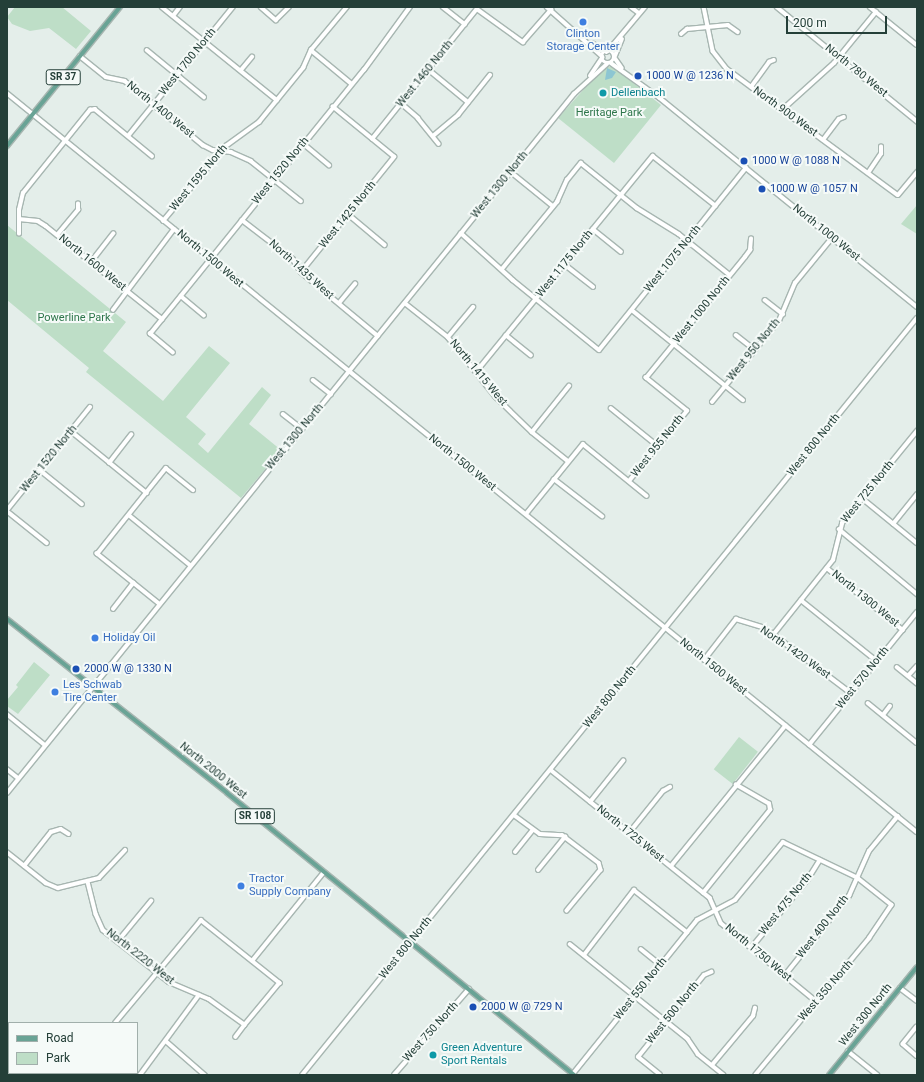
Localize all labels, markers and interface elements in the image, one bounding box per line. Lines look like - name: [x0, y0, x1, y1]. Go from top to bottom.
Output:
- scale bar: [788, 8, 889, 34]
- text: 200 m: [793, 16, 827, 30]
- marker: Clinton Storage Center: [578, 17, 588, 27]
- street label: West 1700 North: [157, 26, 219, 98]
- place label: Clinton Storage Center: [547, 28, 619, 54]
- street label: West 1460 North: [394, 38, 456, 110]
- street label: North 780 West: [822, 42, 890, 100]
- road number: SR 37: [45, 69, 81, 85]
- place label: 1000 W @ 1236 N: [646, 69, 734, 83]
- marker: 1000 W @ 1236 N: [633, 71, 643, 81]
- street label: North 1400 West: [124, 79, 196, 141]
- street label: North 900 West: [750, 84, 820, 140]
- place label: Dellenbach: [611, 86, 665, 100]
- marker: Dellenbach: [598, 88, 608, 98]
- park label: Heritage Park: [576, 106, 642, 120]
- street label: West 1520 North: [250, 135, 312, 207]
- street label: West 1595 North: [167, 142, 231, 214]
- street label: West 1300 North: [469, 149, 531, 221]
- place label: 1000 W @ 1088 N: [752, 154, 840, 168]
- marker: 1000 W @ 1088 N: [739, 156, 749, 166]
- street label: West 1425 North: [317, 179, 379, 251]
- place label: 1000 W @ 1057 N: [770, 182, 858, 196]
- marker: 1000 W @ 1057 N: [757, 184, 767, 194]
- street label: North 1000 West: [790, 202, 862, 264]
- street label: West 1075 North: [642, 223, 704, 295]
- street label: North 1500 West: [174, 227, 246, 291]
- street label: West 1175 North: [534, 228, 596, 300]
- street label: North 1600 West: [56, 232, 128, 294]
- street label: North 1435 West: [266, 237, 336, 303]
- street label: West 1000 North: [671, 274, 733, 346]
- park label: Powerline Park: [37, 311, 111, 325]
- street label: West 950 North: [725, 316, 783, 384]
- street label: North 1415 West: [446, 337, 510, 409]
- street label: West 1300 North: [263, 401, 327, 473]
- street label: West 800 North: [785, 411, 843, 479]
- street label: West 955 North: [629, 412, 687, 480]
- street label: West 1520 North: [18, 423, 80, 495]
- street label: North 1500 West: [426, 432, 498, 494]
- street label: West 725 North: [839, 458, 897, 526]
- street label: North 1300 West: [829, 568, 901, 630]
- street label: North 1420 West: [757, 624, 833, 682]
- place label: Holiday Oil: [103, 631, 155, 645]
- marker: Holiday Oil: [90, 633, 100, 643]
- street label: North 1500 West: [677, 636, 749, 698]
- street label: West 570 North: [834, 644, 892, 712]
- place label: 2000 W @ 1330 N: [84, 662, 172, 676]
- street label: West 800 North: [581, 663, 639, 731]
- marker: 2000 W @ 1330 N: [71, 664, 81, 674]
- place label: Les Schwab Tire Center: [63, 679, 122, 705]
- marker: Les Schwab Tire Center: [50, 687, 60, 697]
- street label: North 2000 West: [177, 740, 249, 802]
- street label: North 1725 West: [594, 803, 666, 865]
- road number: SR 108: [234, 808, 276, 824]
- street label: West 475 North: [757, 870, 815, 938]
- place label: Tractor Supply Company: [249, 873, 331, 899]
- marker: Tractor Supply Company: [236, 881, 246, 891]
- street label: West 400 North: [794, 893, 852, 961]
- street label: West 800 North: [377, 914, 435, 982]
- street label: North 1750 West: [722, 921, 794, 985]
- street label: North 2220 West: [103, 926, 177, 988]
- street label: West 550 North: [612, 955, 670, 1023]
- street label: West 350 North: [796, 958, 856, 1024]
- street label: West 500 North: [644, 979, 702, 1047]
- street label: West 300 North: [837, 981, 895, 1049]
- street label: West 750 North: [401, 999, 461, 1065]
- place label: 2000 W @ 729 N: [481, 1000, 563, 1014]
- marker: 2000 W @ 729 N: [468, 1002, 478, 1012]
- legend: [8, 1022, 138, 1074]
- text: Road: [46, 1031, 74, 1045]
- place label: Green Adventure Sport Rentals: [441, 1042, 522, 1068]
- marker: Green Adventure Sport Rentals: [428, 1050, 438, 1060]
- text: Park: [46, 1051, 70, 1065]

